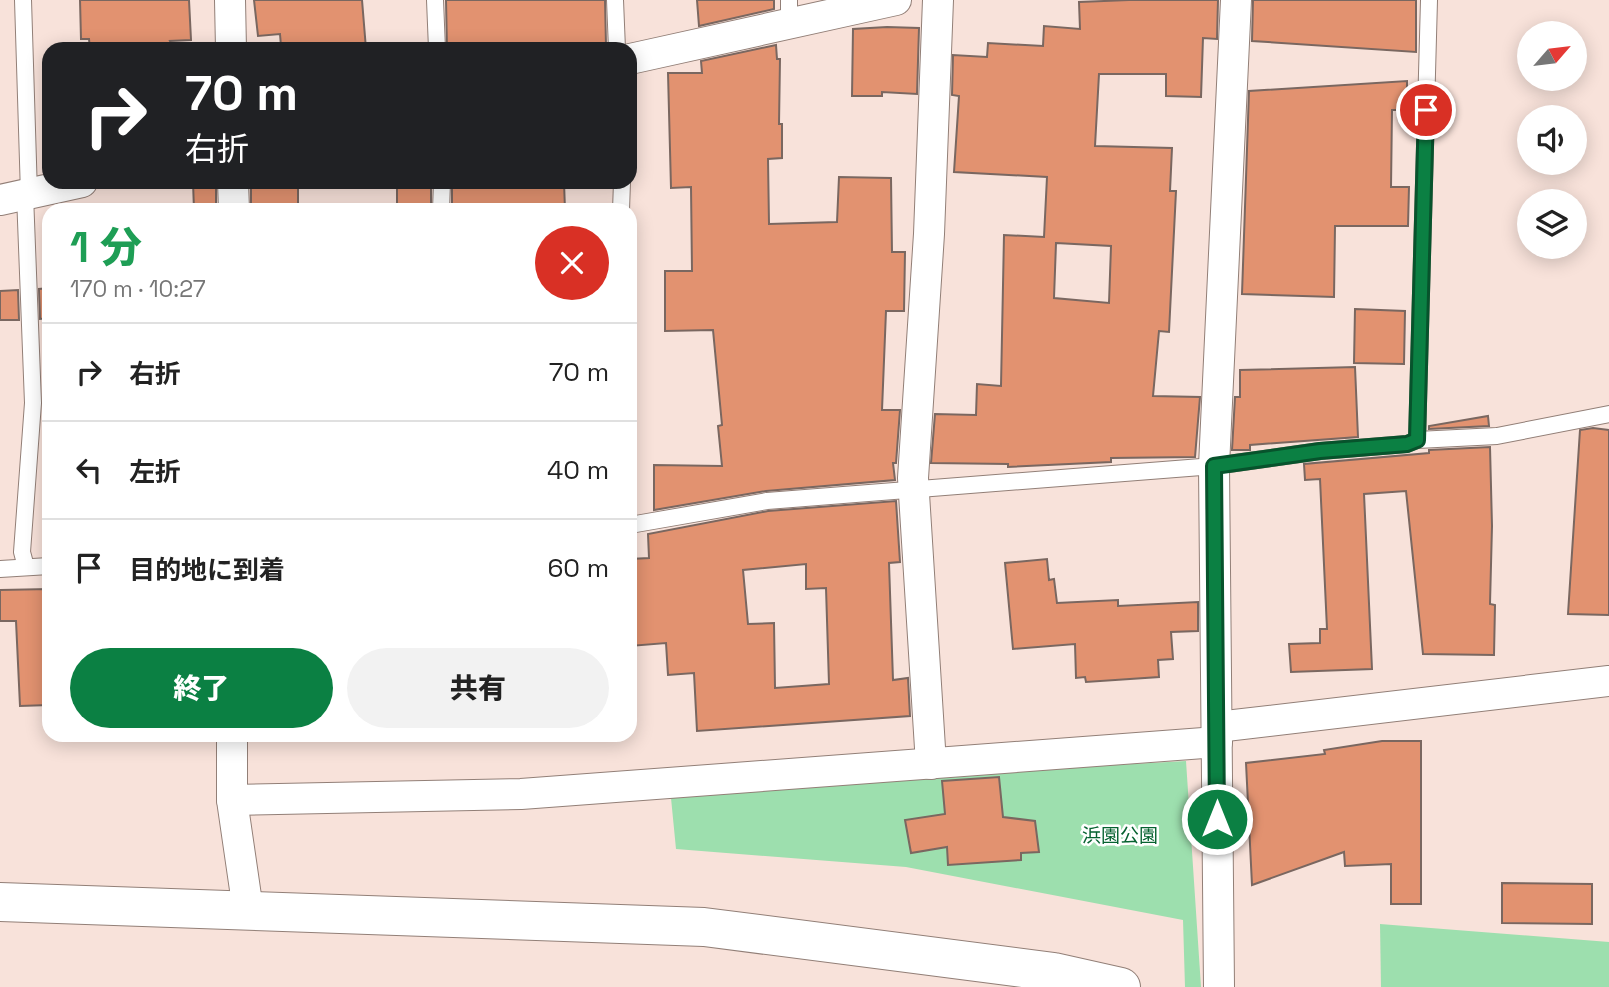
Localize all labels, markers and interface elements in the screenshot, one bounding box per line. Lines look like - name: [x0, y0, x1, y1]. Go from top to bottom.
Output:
- north arrow: [1517, 21, 1587, 91]
- map controls: [1517, 21, 1587, 259]
- text: 70 m: [185, 62, 298, 124]
- icon: right: [70, 70, 161, 161]
- pin: [1396, 80, 1456, 140]
- icon: arrive: [1407, 91, 1445, 129]
- button: sound: [1517, 105, 1587, 175]
- text: 右折: [185, 129, 249, 169]
- button: layers: [1517, 189, 1587, 259]
- text: 1 分: [70, 221, 142, 274]
- button: close: [535, 226, 609, 300]
- text: 170 m · 10:27: [70, 274, 206, 304]
- icon: right: [70, 353, 108, 391]
- text: 70 m: [549, 355, 609, 389]
- text: 右折: [129, 357, 181, 391]
- icon: left: [70, 451, 108, 489]
- text: 40 m: [547, 453, 609, 487]
- text: 左折: [129, 455, 181, 489]
- icon: arrive: [70, 549, 108, 587]
- text: 60 m: [547, 551, 609, 585]
- text: 目的地に到着: [129, 553, 285, 587]
- button: 終了: [70, 648, 333, 728]
- button: 共有: [347, 648, 609, 728]
- position arrow: [1180, 782, 1254, 856]
- park label: 浜園公園: [1082, 823, 1158, 848]

